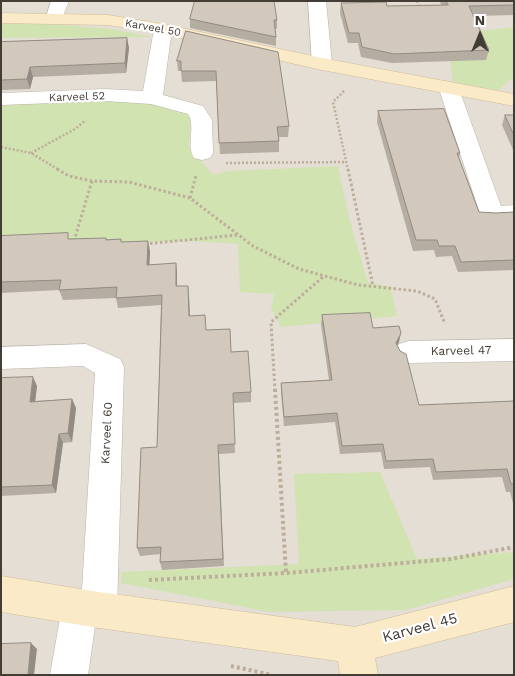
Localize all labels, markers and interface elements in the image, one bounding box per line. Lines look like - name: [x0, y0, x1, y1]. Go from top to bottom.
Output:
- north arrow: [455, 10, 505, 60]
- text: N: [475, 12, 485, 28]
- street label: Karveel 50: [124, 17, 182, 39]
- street label: Karveel 52: [49, 89, 105, 105]
- street label: Karveel 47: [431, 343, 491, 359]
- street label: Karveel 60: [98, 402, 116, 464]
- street label: Karveel 45: [381, 609, 459, 647]

